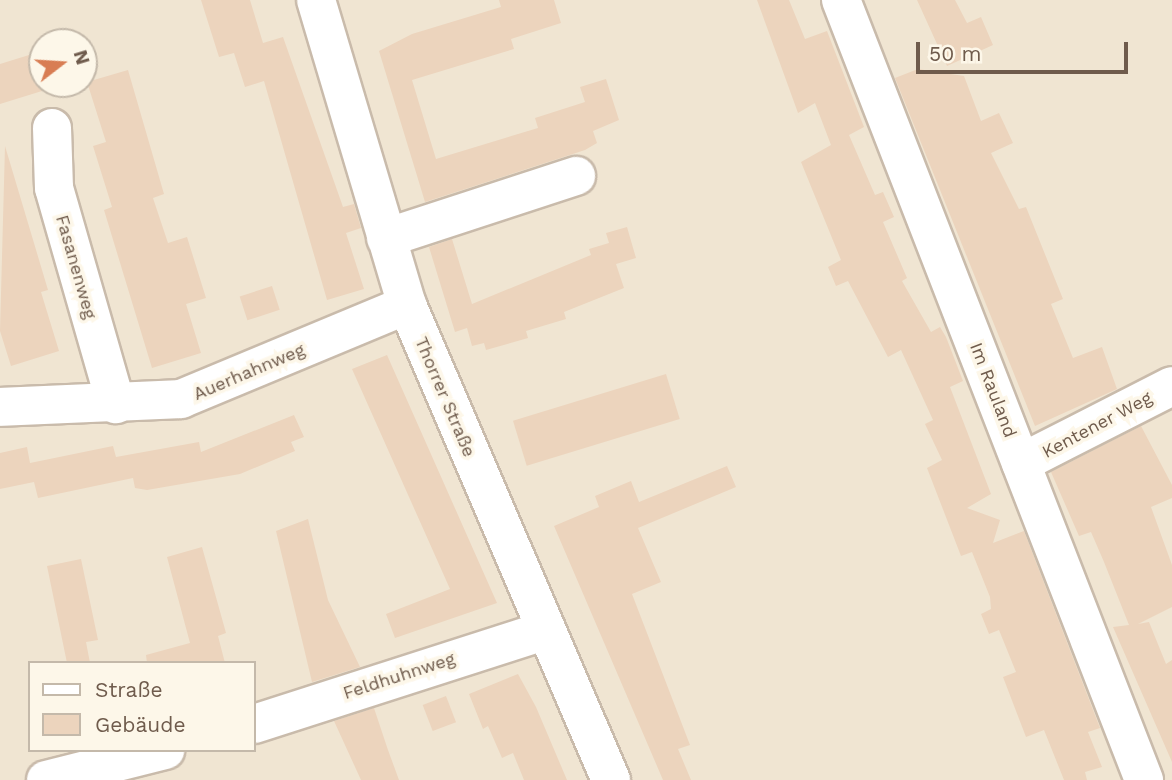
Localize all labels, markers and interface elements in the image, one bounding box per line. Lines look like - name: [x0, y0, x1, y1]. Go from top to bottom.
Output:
- north arrow: [28, 28, 98, 98]
- scale bar: [920, 28, 1132, 72]
- text: 50 m: [929, 41, 981, 66]
- text: N: [69, 47, 95, 67]
- street label: Fasanenweg: [51, 213, 101, 321]
- street label: Thorrer Straße: [410, 334, 480, 460]
- street label: Auerhahnweg: [190, 339, 308, 405]
- street label: Im Rauland: [965, 339, 1021, 441]
- street label: Kentener Weg: [1038, 387, 1156, 463]
- street label: Feldhuhnweg: [340, 648, 458, 704]
- legend: [28, 661, 256, 752]
- text: Straße: [95, 677, 163, 702]
- text: Gebäude: [95, 712, 186, 737]

